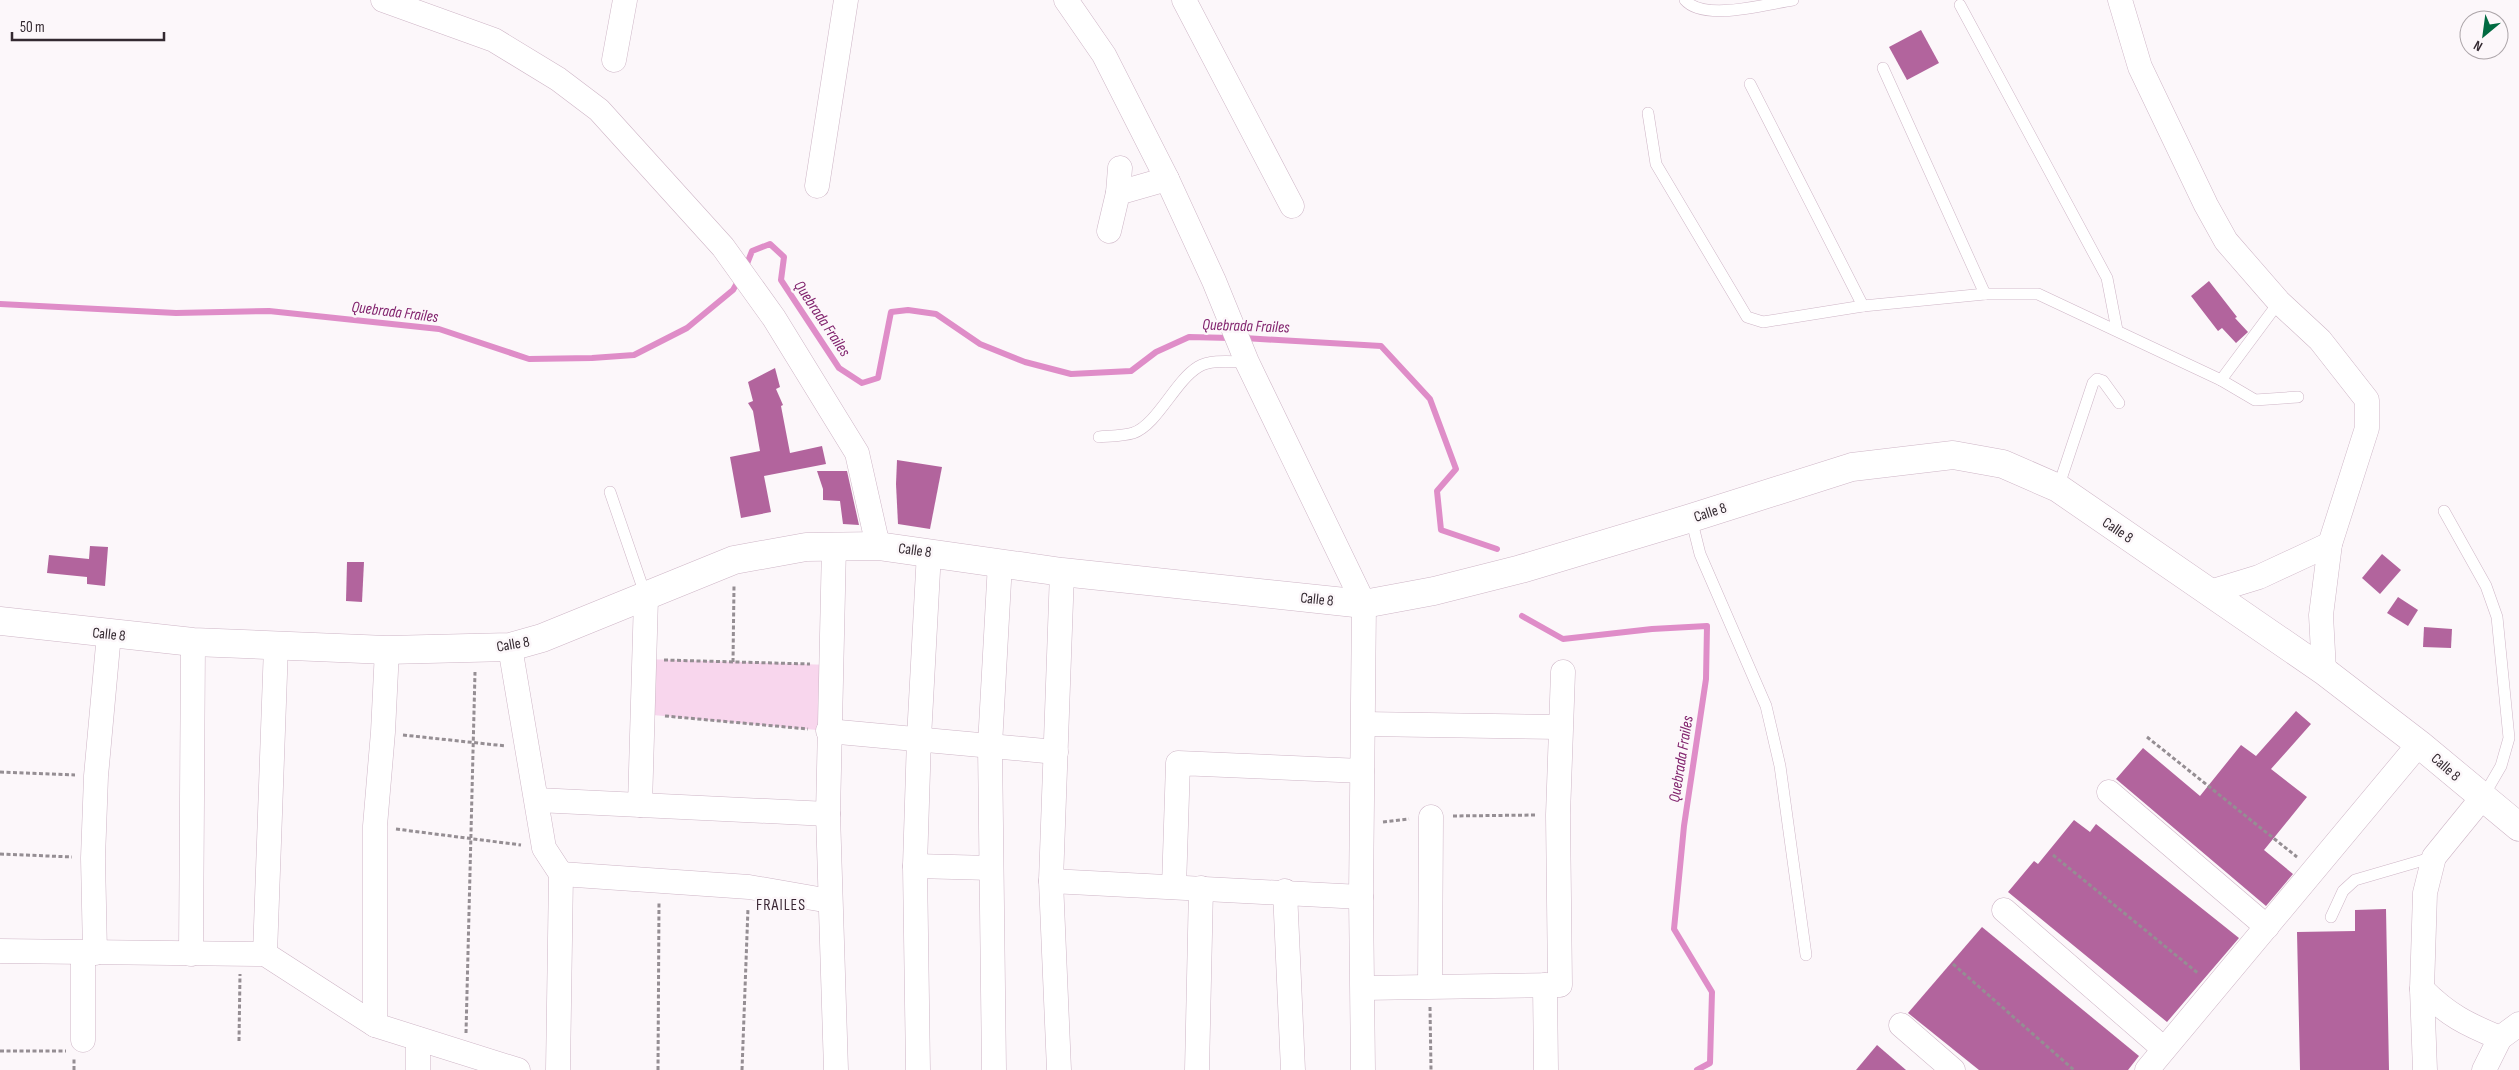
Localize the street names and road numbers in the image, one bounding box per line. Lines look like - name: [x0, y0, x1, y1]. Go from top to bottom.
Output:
- street label: Calle 8: [1691, 498, 1729, 527]
- street label: Calle 8: [2099, 513, 2137, 548]
- street label: Calle 8: [897, 539, 933, 562]
- street label: Calle 8: [1299, 588, 1335, 611]
- street label: Calle 8: [91, 623, 127, 646]
- street label: Calle 8: [495, 632, 531, 657]
- street label: Calle 8: [2427, 749, 2464, 785]

